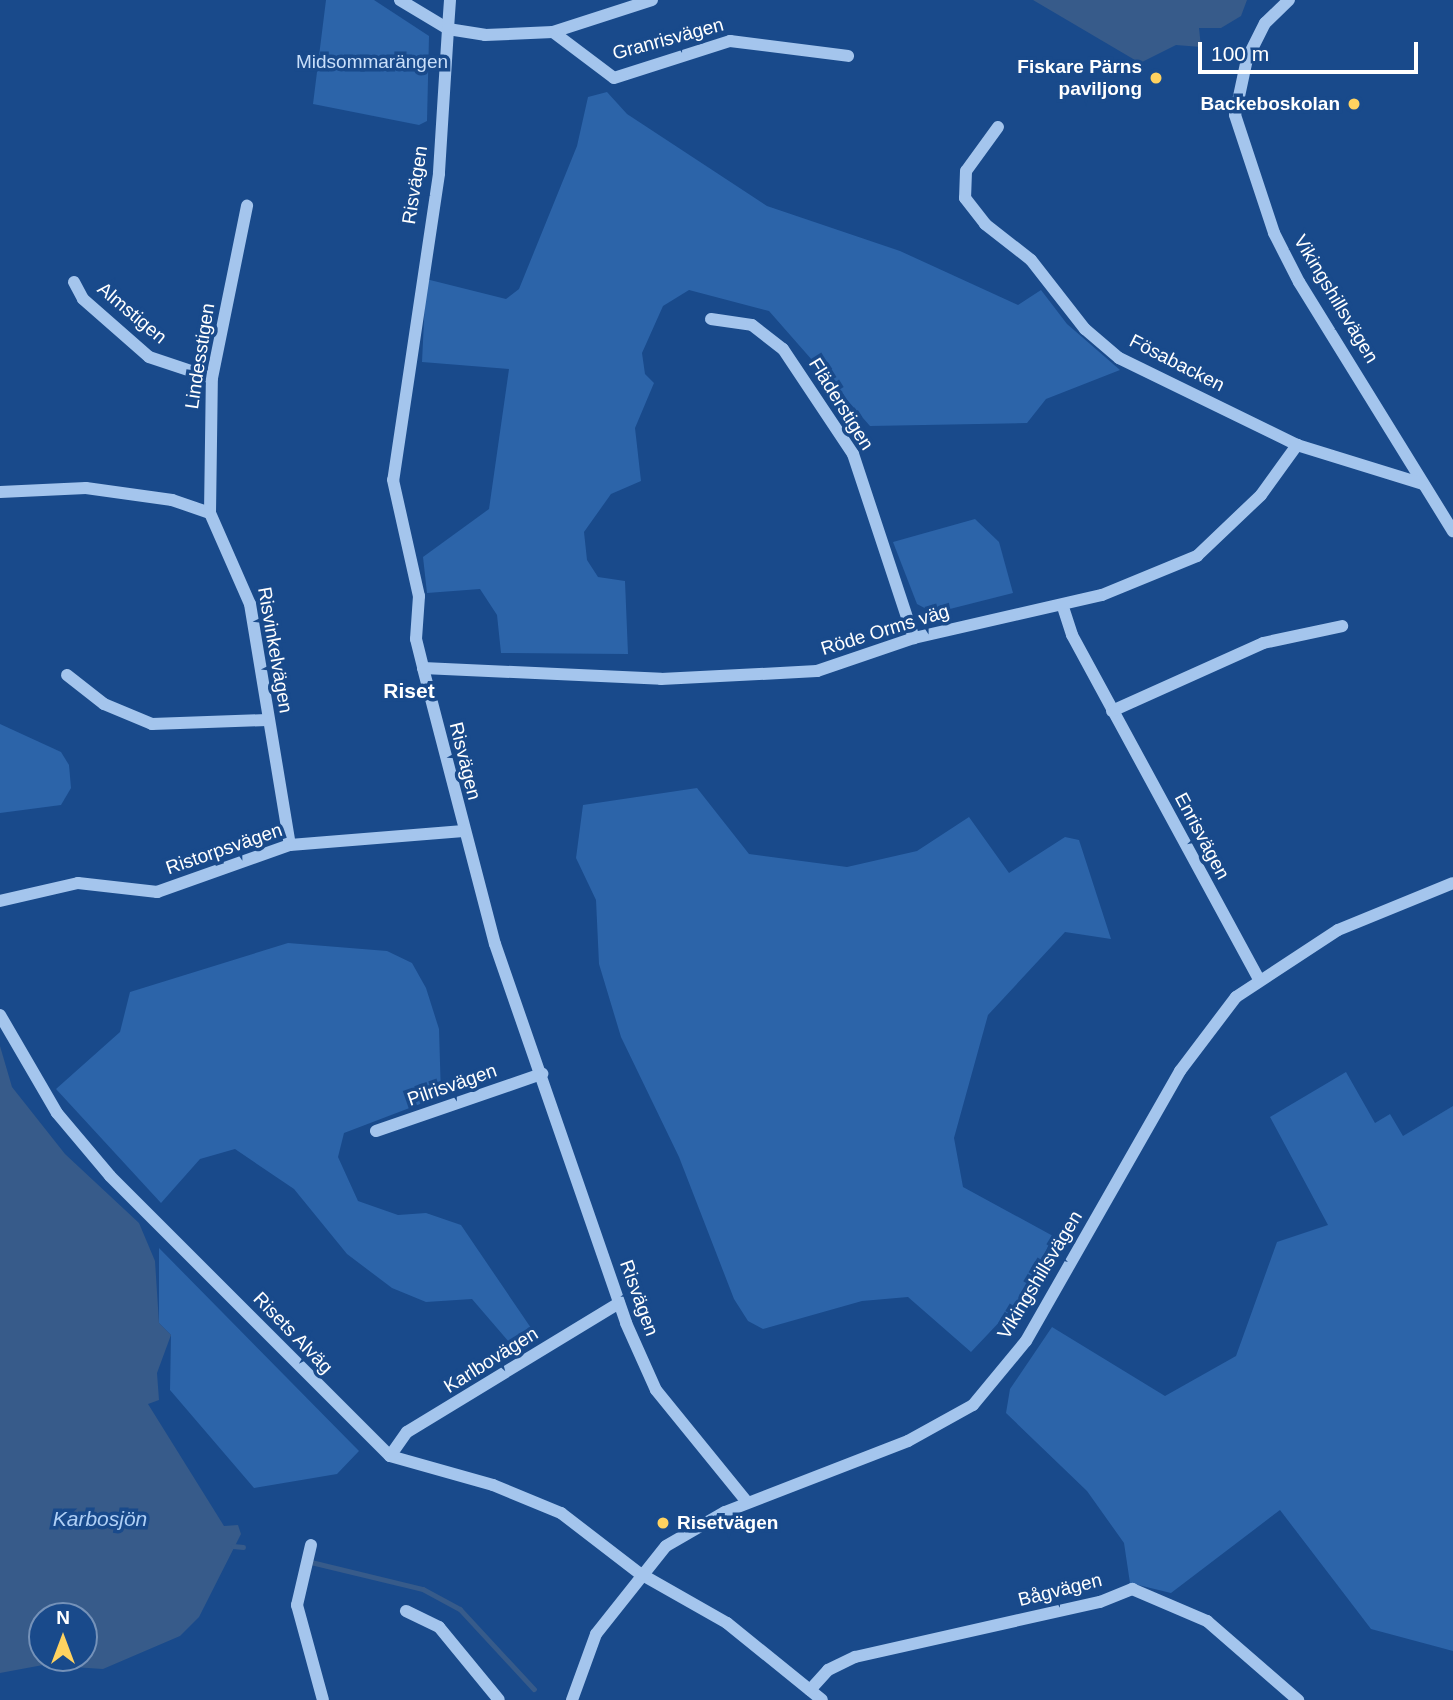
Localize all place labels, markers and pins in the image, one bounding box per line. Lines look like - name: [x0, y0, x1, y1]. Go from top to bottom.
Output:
- place label: Fiskare Pärns paviljong: [1017, 56, 1142, 100]
- marker: Fiskare Pärns paviljong: [1148, 70, 1164, 86]
- place label: Backeboskolan: [1201, 93, 1340, 115]
- marker: Backeboskolan: [1346, 96, 1362, 112]
- place label: Risetvägen: [677, 1512, 778, 1534]
- marker: Risetvägen: [655, 1515, 671, 1531]

